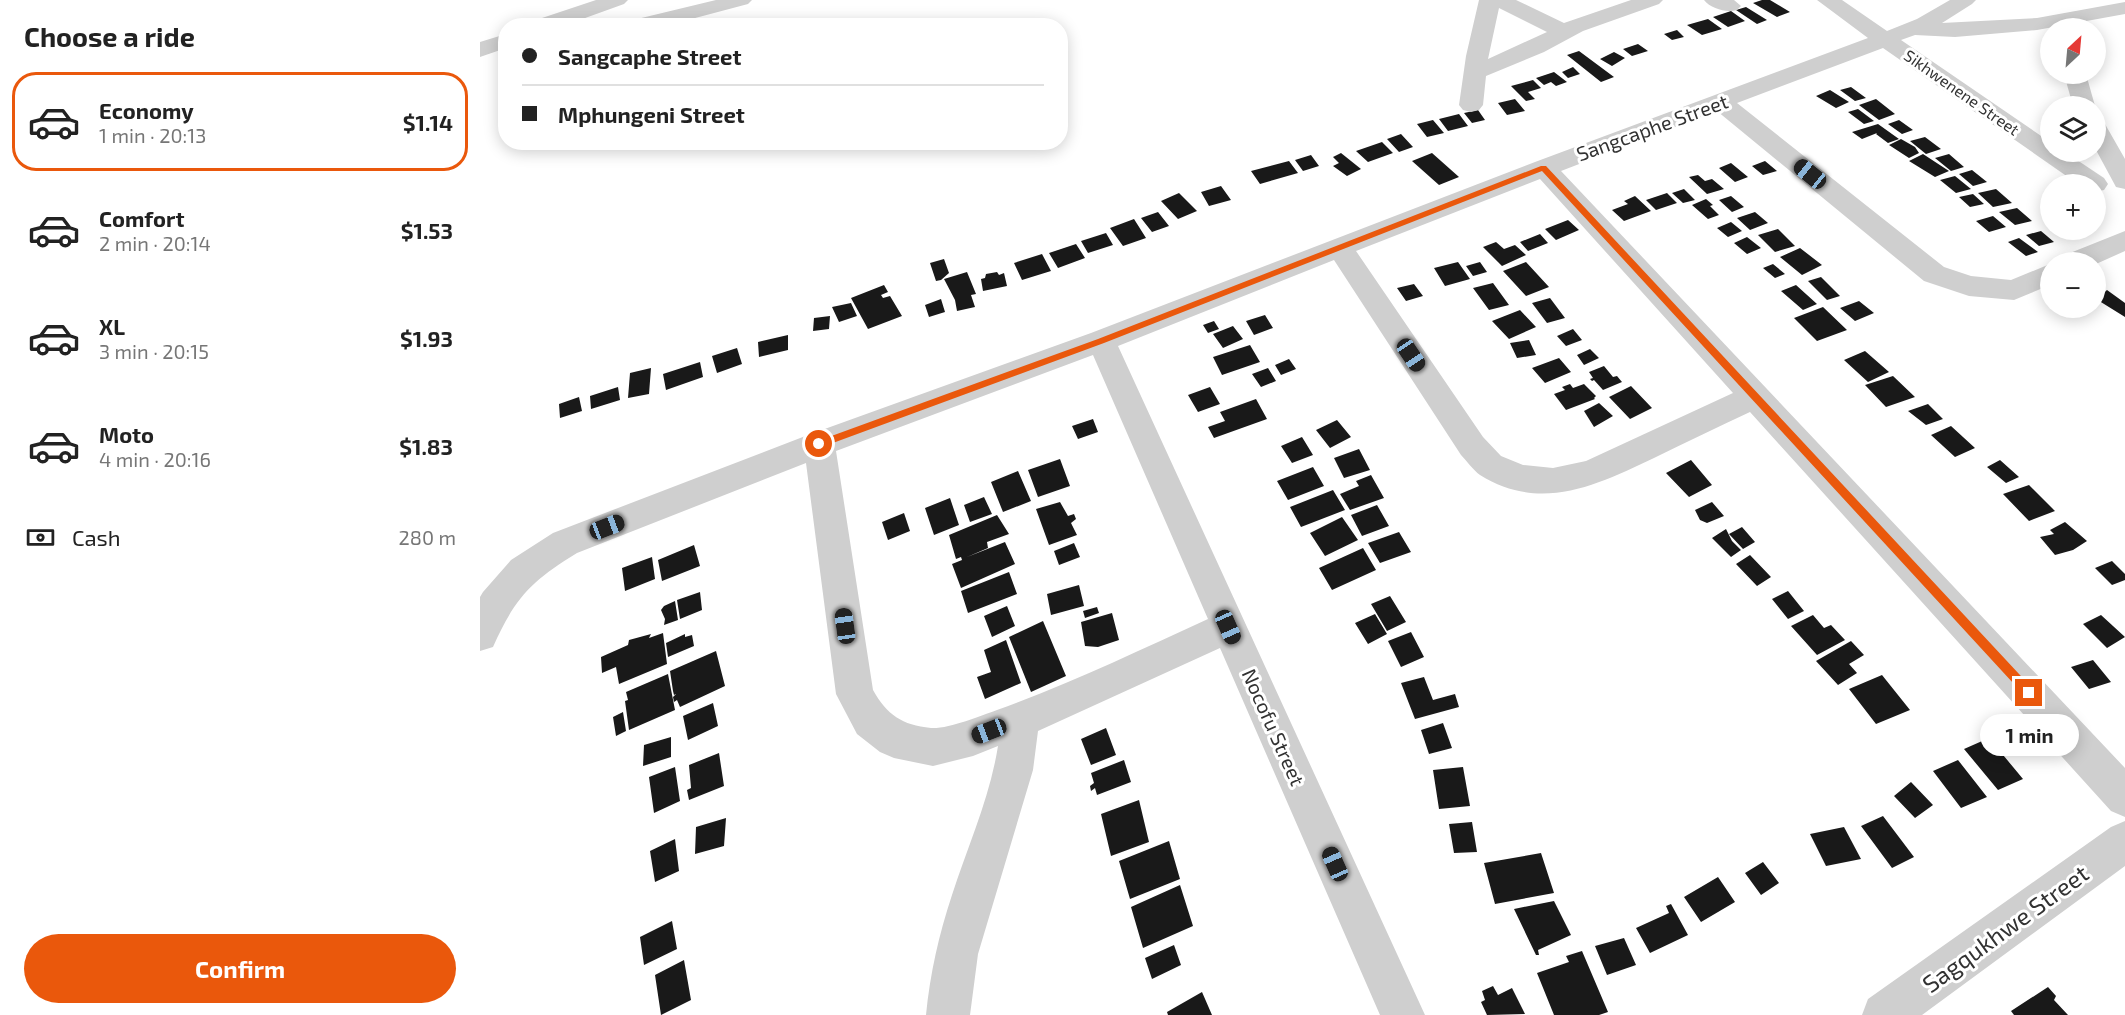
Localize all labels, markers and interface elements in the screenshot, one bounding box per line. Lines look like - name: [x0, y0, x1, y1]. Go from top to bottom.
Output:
- north arrow: [2040, 18, 2106, 84]
- map controls: [2040, 18, 2106, 318]
- text: Choose a ride: [24, 20, 195, 52]
- text: Sangcaphe Street: [558, 43, 742, 69]
- street label: Sikhwenene Street: [1901, 45, 2023, 139]
- street label: Sangcaphe Street: [1573, 88, 1731, 166]
- icon: car: [27, 95, 81, 149]
- button: layers: [2040, 96, 2106, 162]
- text: Economy: [99, 97, 194, 123]
- text: Mphungeni Street: [558, 101, 745, 127]
- text: $1.14: [403, 109, 453, 135]
- text: 1 min · 20:13: [99, 123, 206, 147]
- car: [1790, 156, 1830, 192]
- button: +: [2040, 174, 2106, 240]
- icon: car: [27, 203, 81, 257]
- text: Comfort: [99, 205, 184, 231]
- text: $1.53: [401, 217, 453, 243]
- text: 2 min · 20:14: [99, 231, 211, 255]
- button: −: [2040, 252, 2106, 318]
- icon: car: [27, 311, 81, 365]
- text: XL: [99, 313, 125, 339]
- text: $1.93: [400, 325, 453, 351]
- car: [1393, 335, 1429, 375]
- text: 3 min · 20:15: [99, 339, 209, 363]
- icon: car: [27, 419, 81, 473]
- text: Moto: [99, 421, 154, 447]
- route start: [805, 430, 832, 457]
- text: $1.83: [399, 433, 453, 459]
- text: 4 min · 20:16: [99, 447, 211, 471]
- car: [587, 512, 627, 542]
- icon: cash: [24, 521, 57, 554]
- text: Cash: [72, 524, 121, 550]
- text: 280 m: [399, 525, 456, 549]
- car: [834, 607, 856, 645]
- car: [1212, 607, 1244, 647]
- street label: Nocofu Street: [1238, 665, 1311, 790]
- route end: [2015, 679, 2042, 706]
- callout: 1 min: [1980, 714, 2078, 756]
- car: [969, 716, 1009, 746]
- text: 1 min: [2005, 723, 2054, 747]
- car: [1319, 844, 1351, 884]
- street label: Sagqukhwe Street: [1916, 858, 2094, 998]
- button: Confirm: [24, 934, 456, 1003]

